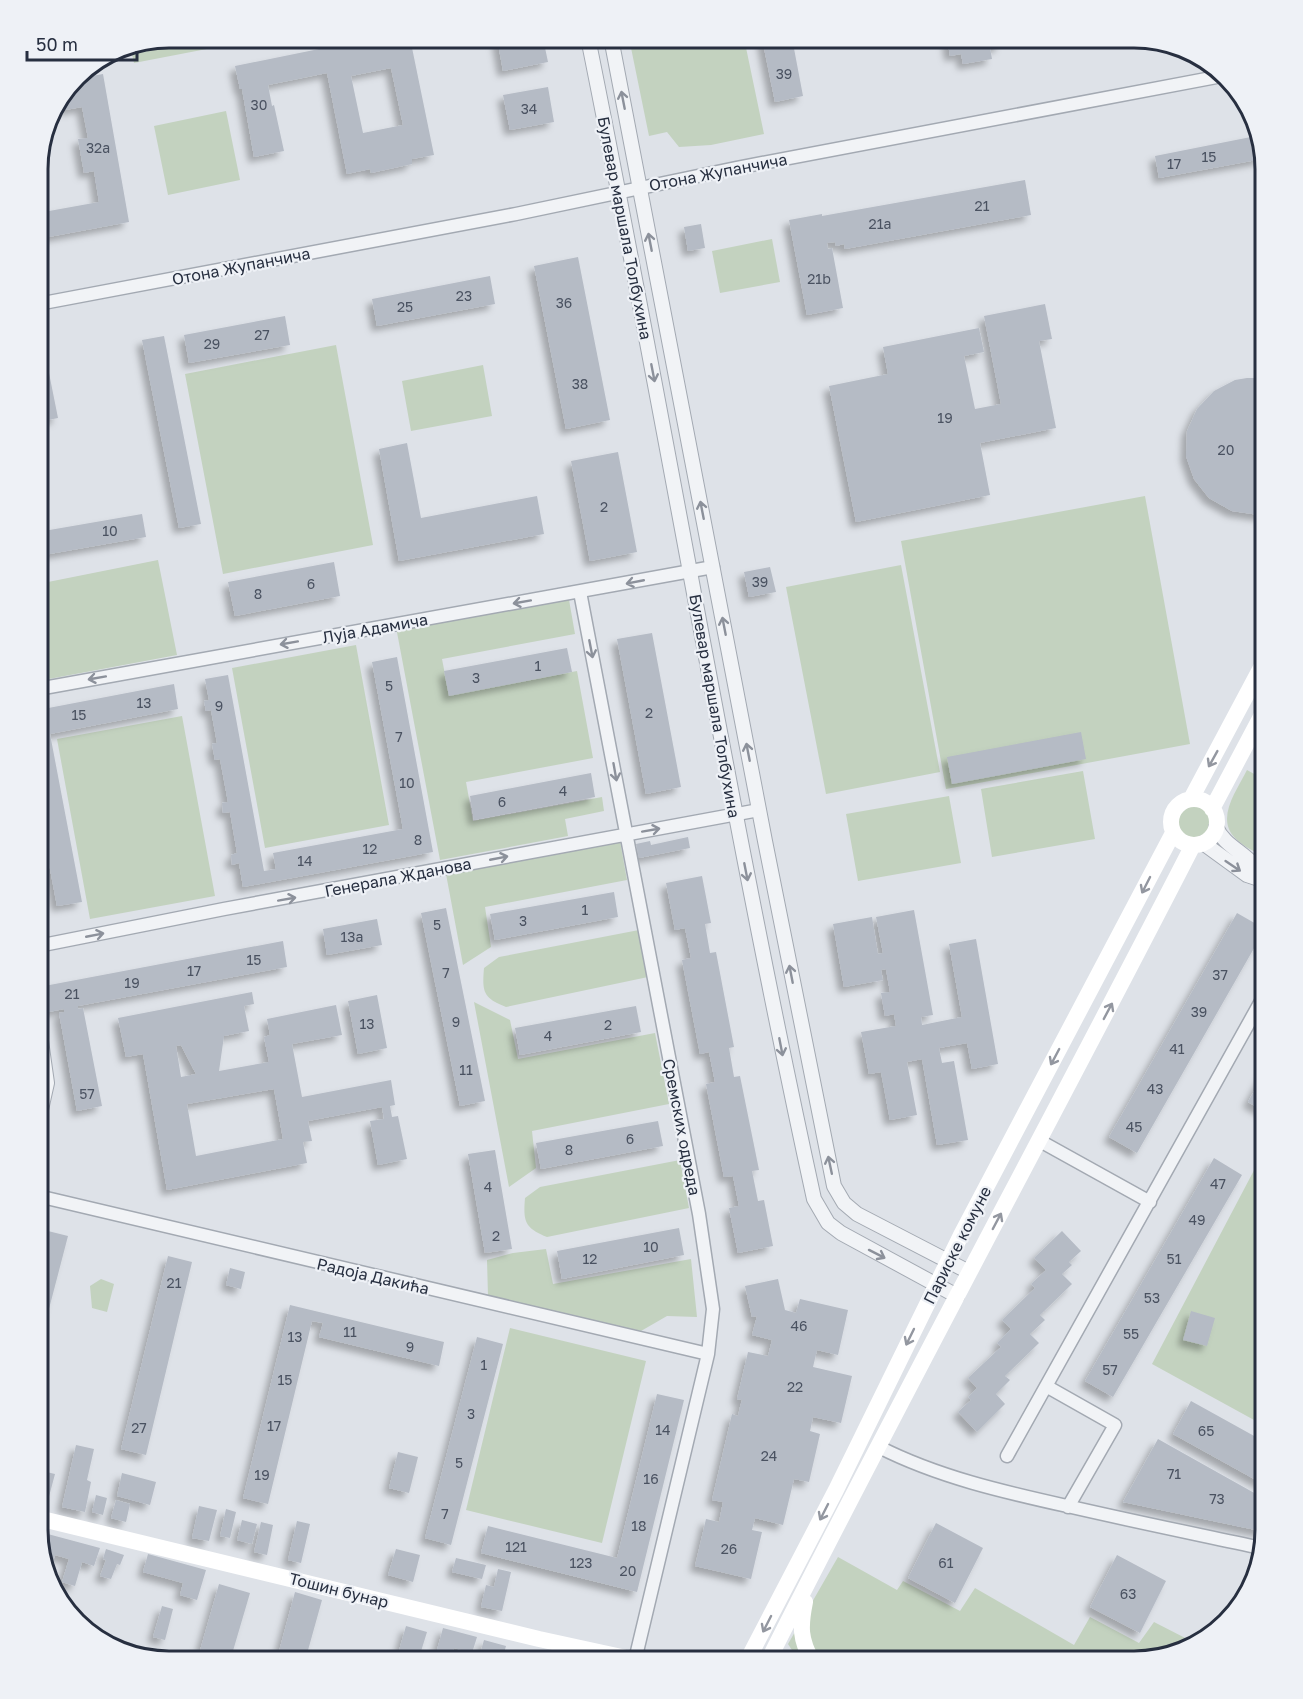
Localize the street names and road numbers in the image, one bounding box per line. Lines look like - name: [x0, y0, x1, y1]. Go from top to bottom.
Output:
- street label: Булевар маршала Толбухина: [594, 115, 656, 341]
- street label: Отона Жупанчича: [647, 149, 789, 195]
- street label: Отона Жупанчича: [170, 243, 312, 289]
- street label: Булевар маршала Толбухина: [685, 592, 745, 820]
- street label: Луја Адамича: [321, 609, 429, 647]
- street label: Генерала Жданова: [323, 853, 473, 901]
- street label: Сремских одреда: [659, 1057, 705, 1197]
- street label: Париске комуне: [919, 1183, 995, 1307]
- street label: Радоја Дакића: [315, 1253, 431, 1299]
- street label: Тошин бунар: [287, 1568, 391, 1612]

